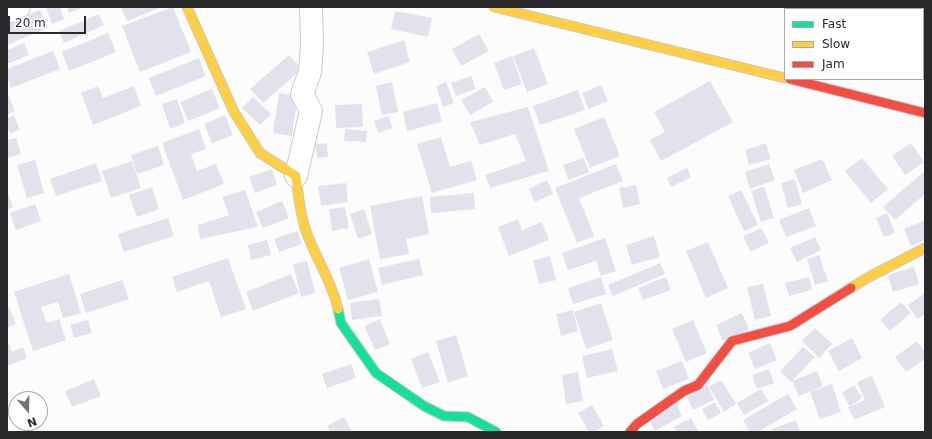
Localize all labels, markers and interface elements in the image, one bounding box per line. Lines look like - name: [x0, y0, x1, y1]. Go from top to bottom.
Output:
- scale bar: [10, 8, 88, 34]
- legend: [784, 8, 924, 80]
- text: 20 m: [15, 16, 46, 30]
- text: Fast: [822, 17, 846, 31]
- text: Slow: [822, 37, 850, 51]
- text: Jam: [822, 57, 845, 71]
- north arrow: [8, 391, 48, 431]
- text: N: [25, 414, 38, 429]

